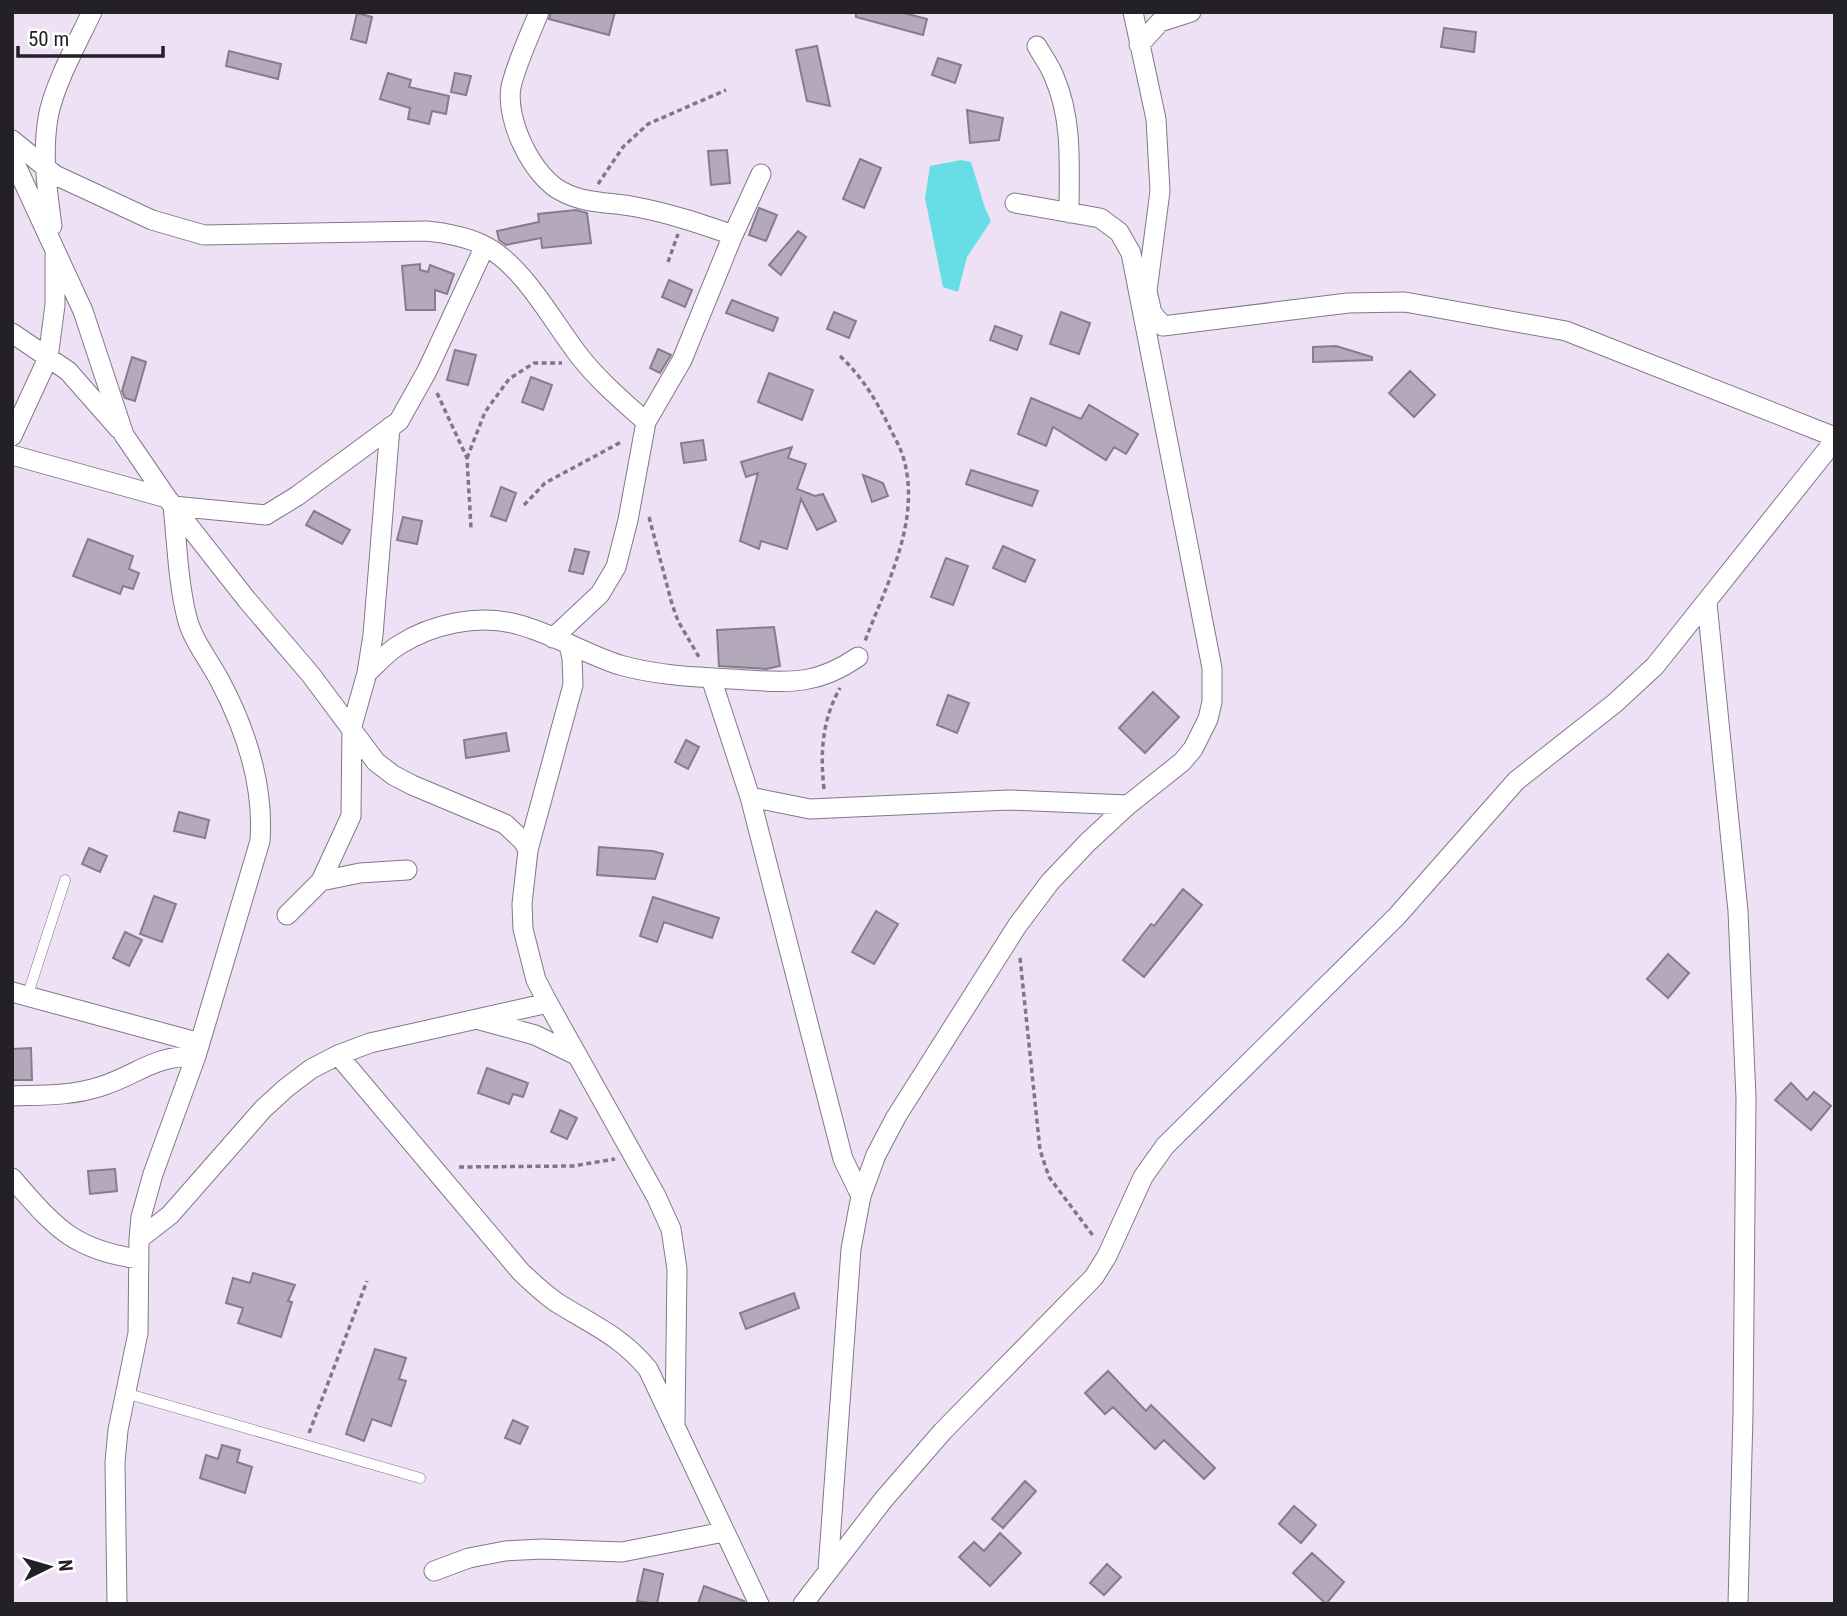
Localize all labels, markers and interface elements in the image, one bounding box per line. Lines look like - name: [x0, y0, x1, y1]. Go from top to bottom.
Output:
- scale bar: [18, 14, 163, 58]
- text: 50 m: [28, 27, 69, 51]
- north arrow: [14, 1532, 84, 1602]
- text: N: [53, 1559, 77, 1572]

